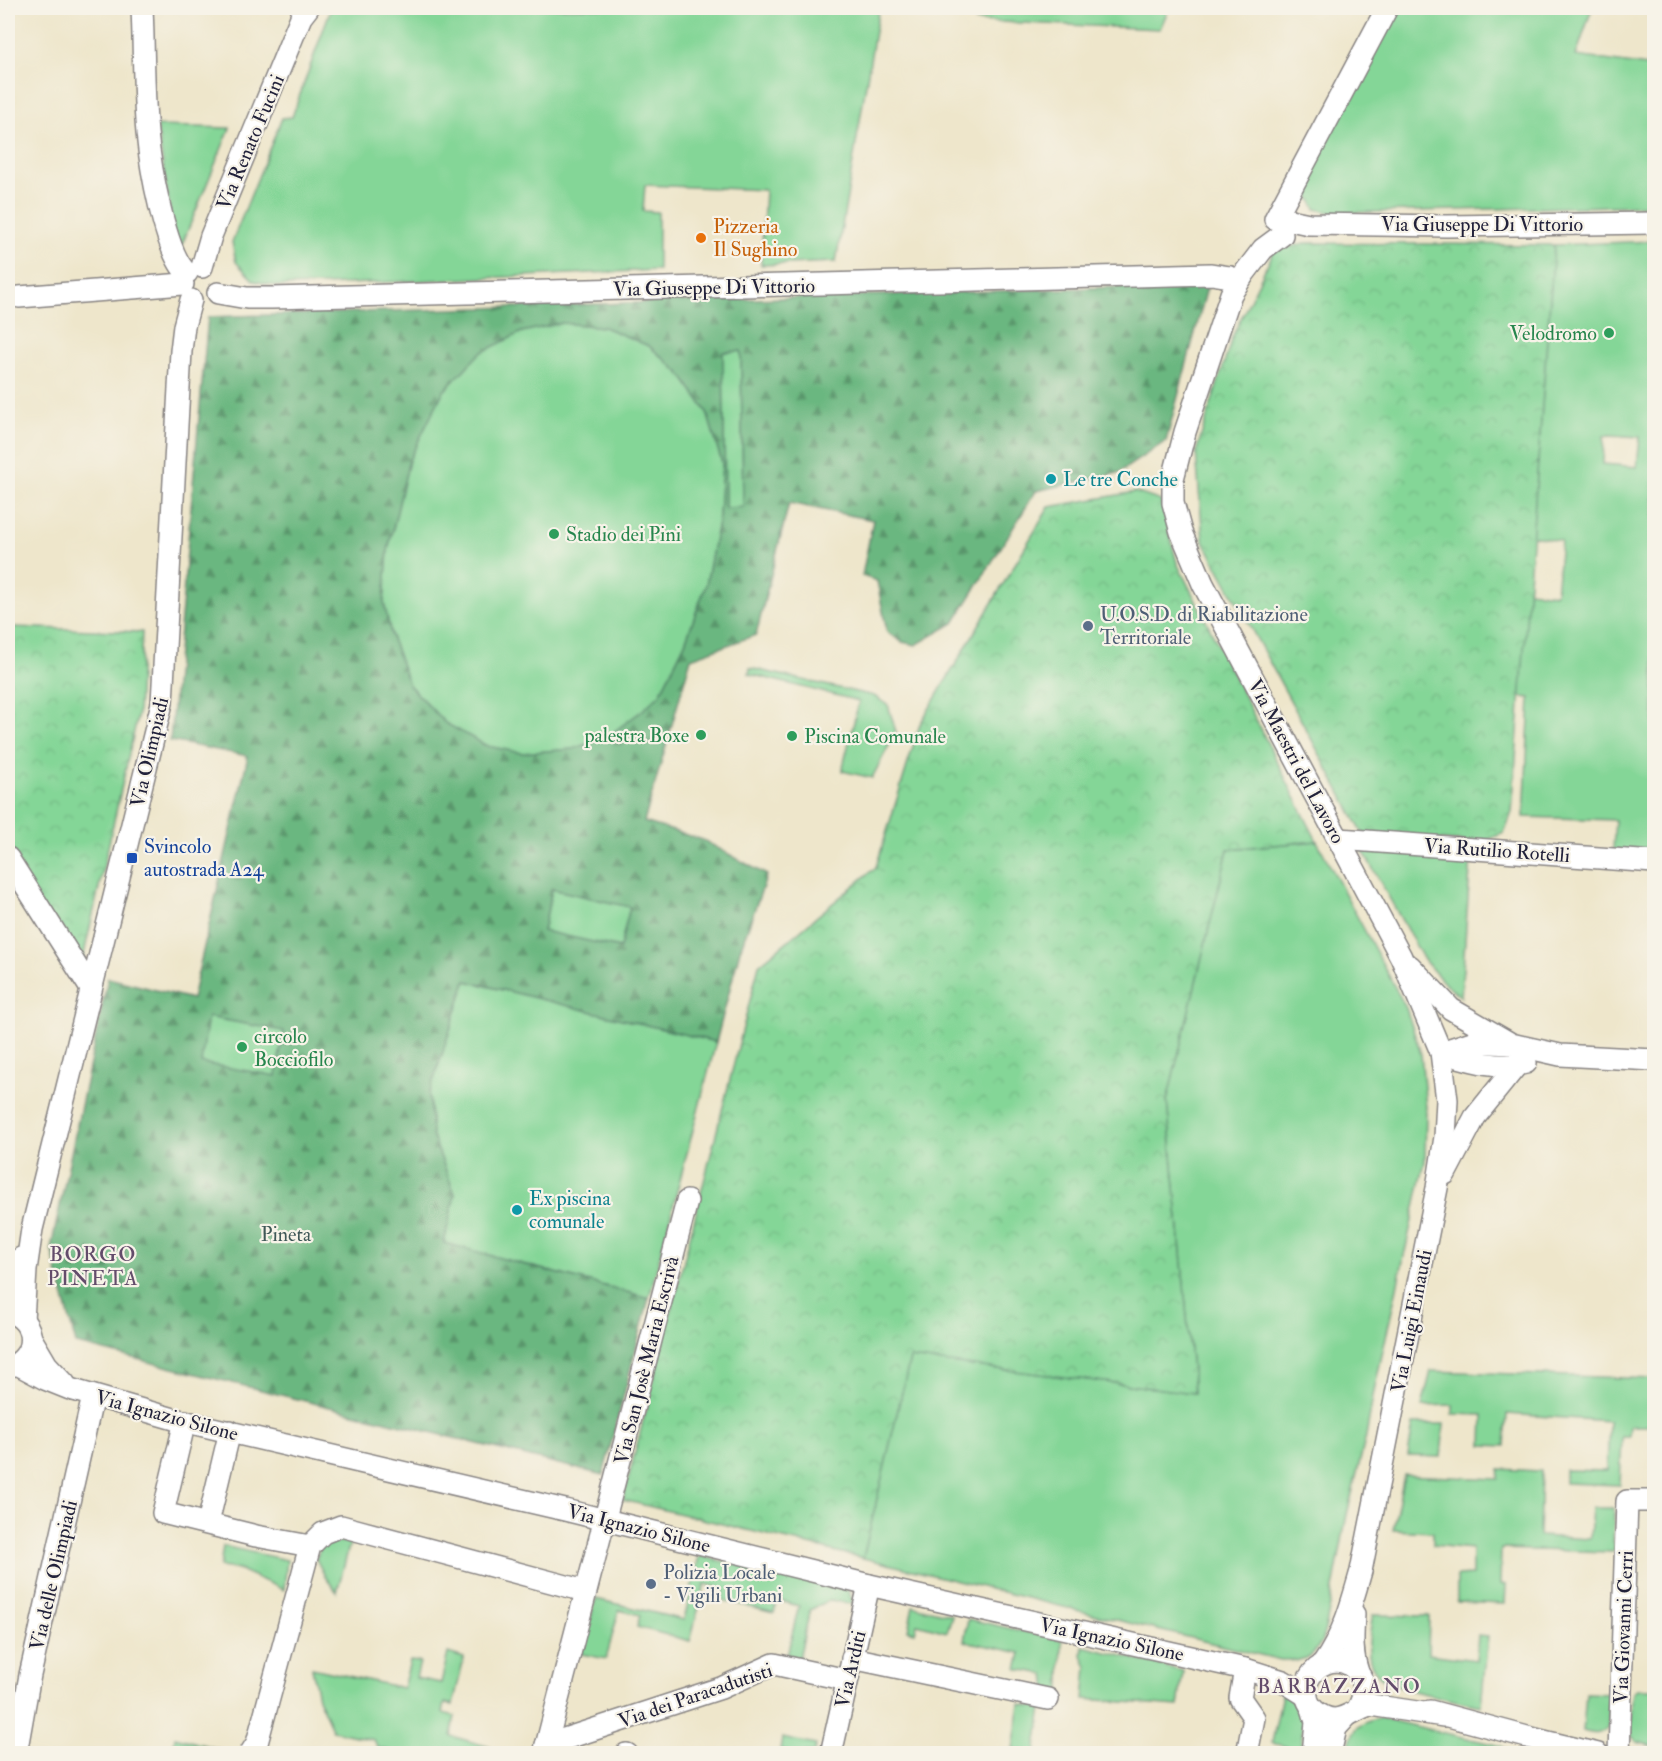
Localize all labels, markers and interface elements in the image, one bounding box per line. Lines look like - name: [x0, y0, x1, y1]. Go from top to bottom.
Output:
- street label: Via Renato Fucini: [211, 71, 290, 214]
- street label: Via Giuseppe Di Vittorio: [1381, 212, 1583, 238]
- place label: Pizzeria Il Sughino: [713, 214, 797, 262]
- marker: Pizzeria Il Sughino: [694, 231, 708, 245]
- street label: Via Giuseppe Di Vittorio: [613, 273, 815, 303]
- place label: Velodromo: [1510, 321, 1597, 346]
- marker: Velodromo: [1602, 326, 1616, 340]
- place label: Le tre Conche: [1063, 467, 1178, 492]
- marker: Le tre Conche: [1044, 472, 1058, 486]
- place label: Stadio dei Pini: [566, 522, 681, 547]
- marker: Stadio dei Pini: [547, 527, 561, 541]
- place label: U.O.S.D. di Riabilitazione Territoriale: [1100, 602, 1308, 650]
- marker: U.O.S.D. di Riabilitazione Territoriale: [1081, 619, 1095, 633]
- street label: Via Maestri del Lavoro: [1243, 675, 1351, 848]
- street label: Via Olimpiadi: [125, 694, 175, 810]
- place label: palestra Boxe: [583, 723, 689, 749]
- place label: Piscina Comunale: [804, 724, 946, 749]
- marker: palestra Boxe: [694, 728, 708, 742]
- marker: Piscina Comunale: [785, 729, 799, 743]
- street label: Via Rutilio Rotelli: [1423, 833, 1571, 868]
- place label: Svincolo autostrada A24: [144, 834, 265, 882]
- marker: Svincolo autostrada A24: [125, 851, 139, 865]
- place label: circolo Bocciofilo: [254, 1024, 333, 1072]
- marker: circolo Bocciofilo: [235, 1040, 249, 1054]
- place label: Ex piscina comunale: [529, 1186, 611, 1234]
- marker: Ex piscina comunale: [510, 1203, 524, 1217]
- park label: Pineta: [261, 1222, 312, 1247]
- district label: BORGO PINETA: [47, 1241, 139, 1292]
- street label: Via Luigi Einaudi: [1385, 1247, 1438, 1395]
- street label: Via San Josè Maria Escrivà: [608, 1253, 685, 1467]
- street label: Via Ignazio Silone: [93, 1384, 241, 1447]
- street label: Via delle Olimpiadi: [24, 1497, 84, 1653]
- street label: Via Ignazio Silone: [565, 1499, 713, 1558]
- street label: Via Giovanni Cerri: [1608, 1550, 1639, 1704]
- place label: Polizia Locale - Vigili Urbani: [663, 1560, 782, 1608]
- marker: Polizia Locale - Vigili Urbani: [644, 1577, 658, 1591]
- street label: Via Ignazio Silone: [1038, 1612, 1186, 1667]
- street label: Via Arditi: [829, 1628, 872, 1710]
- street label: Via dei Paracadutisti: [615, 1657, 776, 1734]
- district label: BARBAZZANO: [1257, 1673, 1421, 1700]

